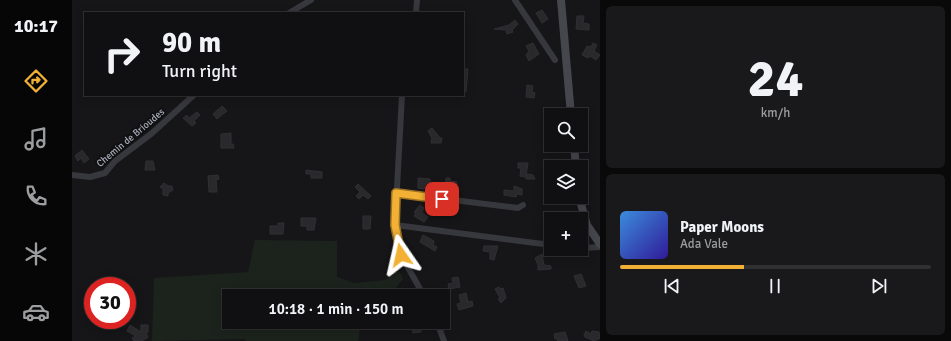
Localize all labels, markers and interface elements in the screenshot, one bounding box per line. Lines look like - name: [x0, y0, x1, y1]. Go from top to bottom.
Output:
- text: 10:17: [14, 15, 58, 37]
- text: 90 m: [162, 26, 221, 60]
- icon: right: [96, 28, 148, 80]
- text: 24: [747, 47, 804, 111]
- text: Turn right: [162, 60, 237, 82]
- icon: directions: [22, 67, 50, 95]
- street label: Chemin de Brioudes: [94, 105, 168, 170]
- text: km/h: [761, 105, 790, 121]
- map controls: [544, 108, 588, 256]
- button: search: [544, 108, 588, 152]
- icon: music: [22, 125, 50, 153]
- button: layers: [544, 160, 588, 204]
- icon: phone: [22, 182, 50, 210]
- pin: [425, 182, 459, 216]
- icon: arrive: [431, 188, 453, 210]
- button: +: [544, 212, 588, 256]
- text: Paper Moons: [680, 218, 764, 236]
- position arrow: [380, 234, 422, 276]
- text: Ada Vale: [680, 236, 728, 252]
- icon: climate: [22, 240, 50, 268]
- icon: previous: [661, 275, 683, 297]
- icon: pause: [764, 275, 786, 297]
- icon: next: [868, 275, 890, 297]
- speed limit sign: 30: [84, 277, 136, 329]
- icon: car: [22, 298, 50, 326]
- text: 10:18 · 1 min · 150 m: [269, 300, 403, 318]

